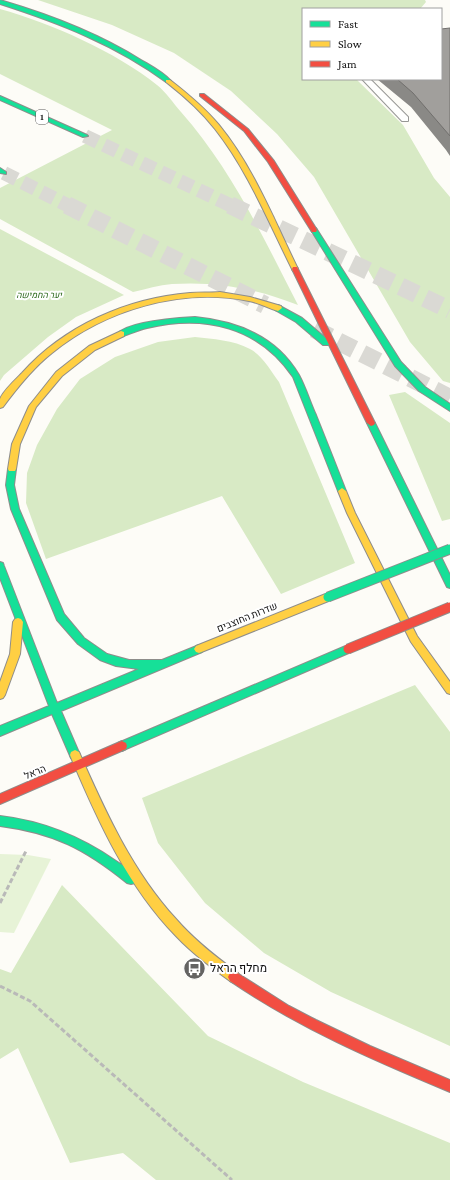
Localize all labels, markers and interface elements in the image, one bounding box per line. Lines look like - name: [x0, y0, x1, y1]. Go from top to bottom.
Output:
- legend: [302, 8, 442, 80]
- text: Fast: [338, 17, 359, 31]
- text: Slow: [338, 37, 362, 51]
- text: Jam: [337, 57, 357, 71]
- road number: 1: [36, 110, 48, 124]
- park label: יער החמישה: [16, 290, 63, 300]
- street label: שדרות החוצבים: [215, 600, 279, 634]
- street label: הראל: [23, 763, 48, 781]
- bus stop icon: מחלף הראל: [181, 955, 207, 981]
- place label: מחלף הראל: [210, 961, 267, 975]

